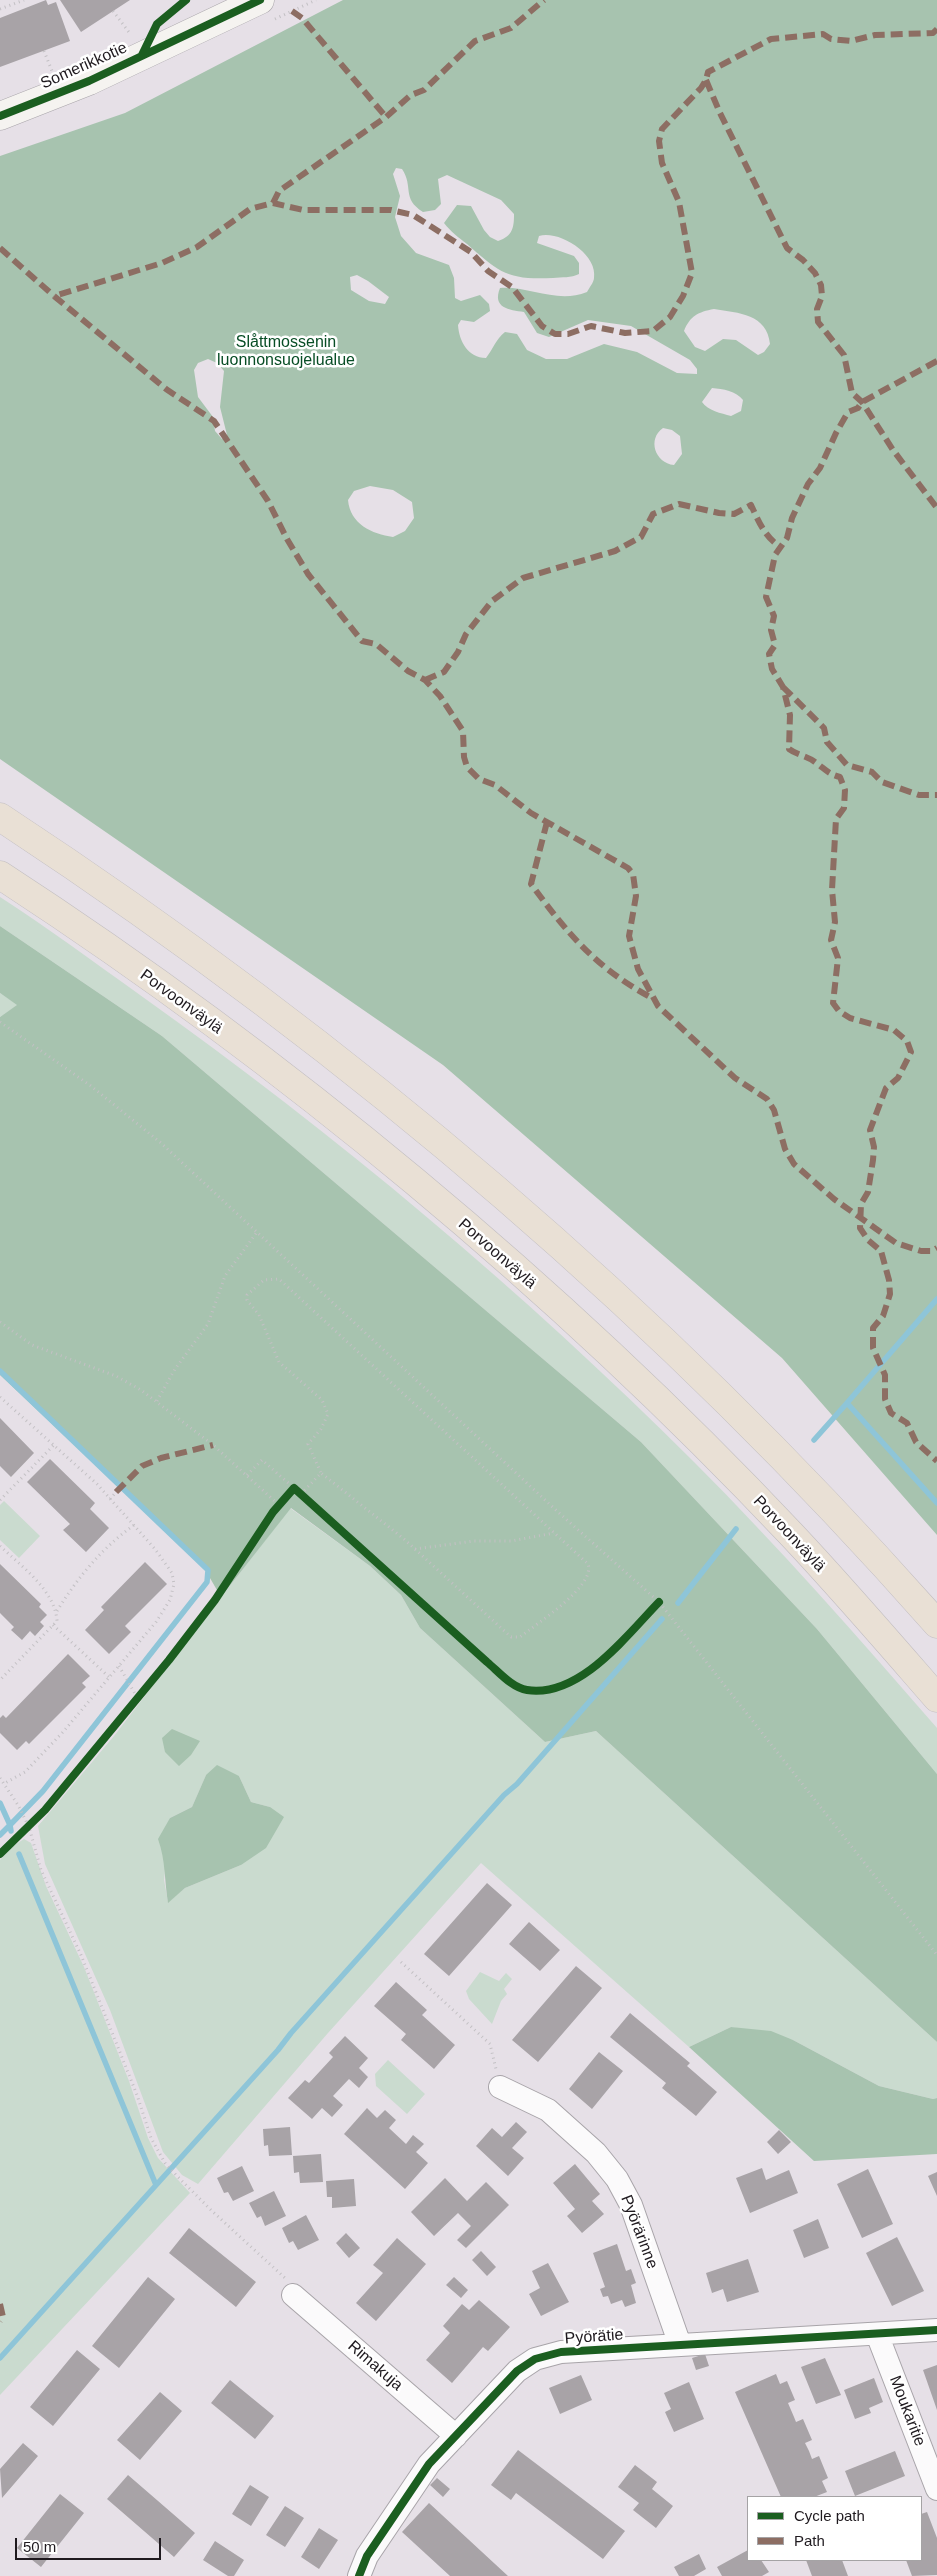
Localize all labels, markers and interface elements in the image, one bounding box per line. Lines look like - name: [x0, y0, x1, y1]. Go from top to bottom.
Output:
- street label: Somerikkotie: [38, 38, 130, 94]
- park label: Slåttmossenin luonnonsuojelualue: [217, 333, 355, 371]
- street label: Porvoonväylä: [136, 966, 226, 1038]
- street label: Porvoonväylä: [454, 1215, 540, 1293]
- street label: Porvoonväylä: [749, 1492, 829, 1576]
- street label: Pyörärinne: [616, 2192, 662, 2272]
- street label: Pyörätie: [564, 2325, 624, 2349]
- street label: Rimakuja: [344, 2337, 406, 2395]
- street label: Moukaritie: [885, 2373, 929, 2449]
- legend: [747, 2496, 922, 2561]
- text: Cycle path: [794, 2507, 865, 2524]
- scale bar: [18, 2528, 164, 2560]
- text: Path: [794, 2532, 825, 2549]
- text: 50 m: [23, 2538, 56, 2555]

